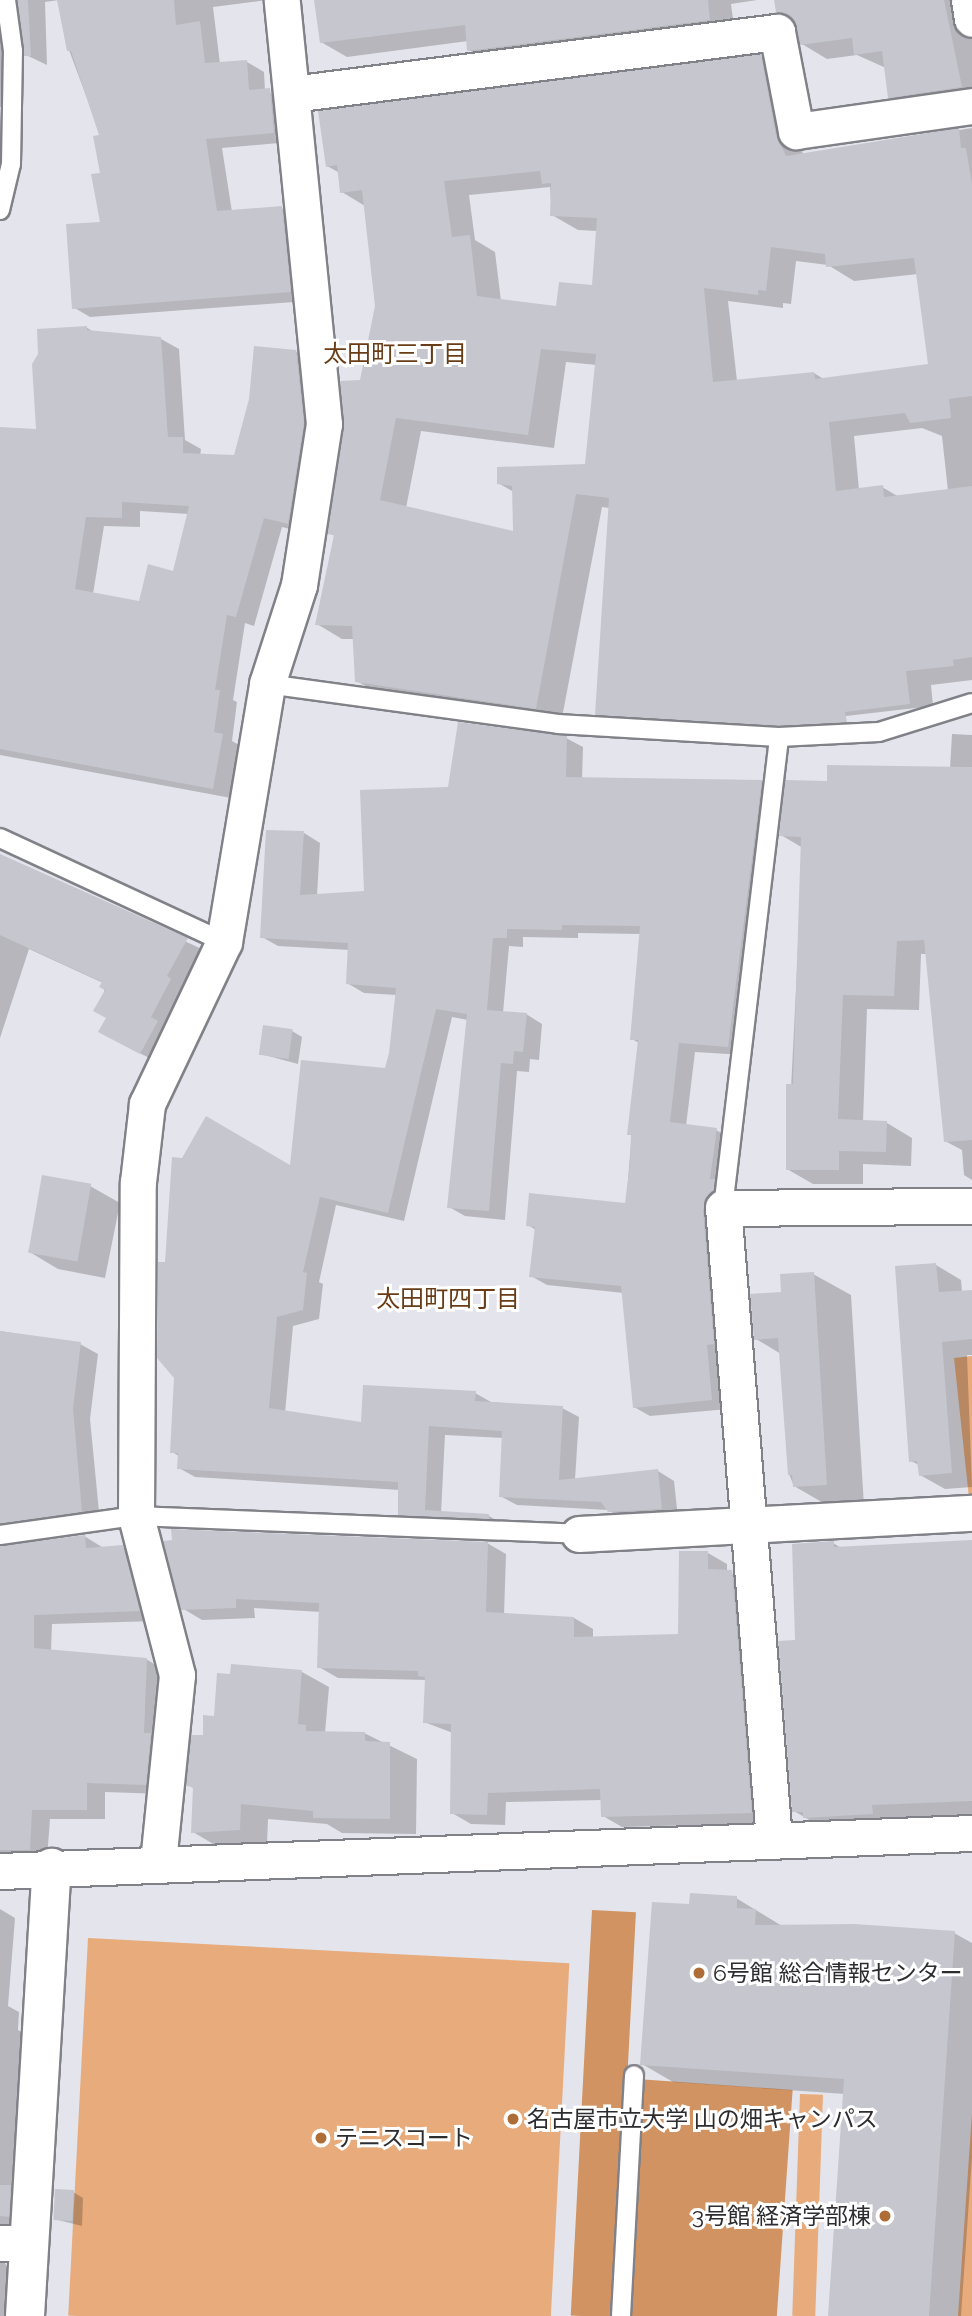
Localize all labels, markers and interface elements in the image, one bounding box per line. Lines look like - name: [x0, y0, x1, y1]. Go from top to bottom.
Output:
- district label: 太田町三丁目: [323, 340, 467, 368]
- district label: 太田町四丁目: [376, 1285, 520, 1313]
- place label: 6号館 総合情報センター: [713, 1959, 963, 1987]
- marker: 6号館 総合情報センター: [691, 1965, 707, 1981]
- place label: 名古屋市立大学 山の畑キャンパス: [527, 2105, 878, 2133]
- marker: 名古屋市立大学 山の畑キャンパス: [505, 2111, 521, 2127]
- place label: テニスコート: [335, 2124, 473, 2152]
- marker: テニスコート: [313, 2130, 329, 2146]
- place label: 3号館 経済学部棟: [692, 2202, 871, 2230]
- marker: 3号館 経済学部棟: [877, 2208, 893, 2224]

